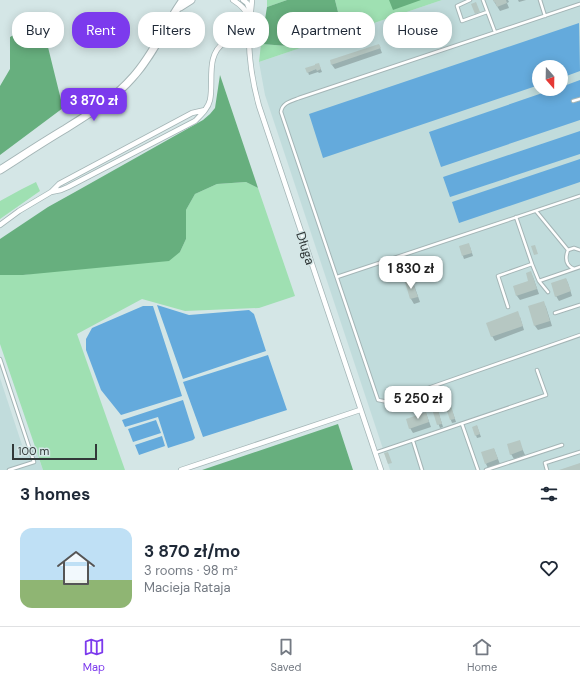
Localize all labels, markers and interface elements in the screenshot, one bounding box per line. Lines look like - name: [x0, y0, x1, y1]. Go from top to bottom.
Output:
- chip: Buy: [12, 12, 64, 48]
- chip: Rent: [72, 12, 130, 48]
- chip: Filters: [138, 12, 205, 48]
- chip: New: [213, 12, 269, 48]
- chip: Apartment: [277, 12, 375, 48]
- chip: House: [383, 12, 452, 48]
- north arrow: [532, 60, 568, 96]
- map controls: [532, 60, 568, 96]
- pin: 3 870 zł: [53, 88, 135, 122]
- text: 3 870 zł: [70, 92, 118, 109]
- street label: Długa: [292, 229, 319, 267]
- pin: 1 830 zł: [370, 256, 452, 290]
- text: 1 830 zł: [388, 260, 434, 277]
- pin: 5 250 zł: [377, 386, 459, 420]
- text: 5 250 zł: [393, 390, 443, 407]
- scale bar: [12, 442, 97, 461]
- text: 100 m: [18, 444, 49, 458]
- text: 3 homes: [20, 483, 90, 505]
- icon: filters: [538, 483, 560, 505]
- text: 3 870 zł/mo: [144, 540, 240, 562]
- icon: home: [52, 544, 100, 592]
- icon: heart: [538, 557, 560, 579]
- text: 3 rooms · 98 m²: [144, 562, 238, 579]
- text: Macieja Rataja: [144, 579, 230, 596]
- tab: Map: [83, 636, 105, 674]
- tab: Saved: [271, 636, 301, 674]
- tab: Home: [467, 636, 497, 674]

